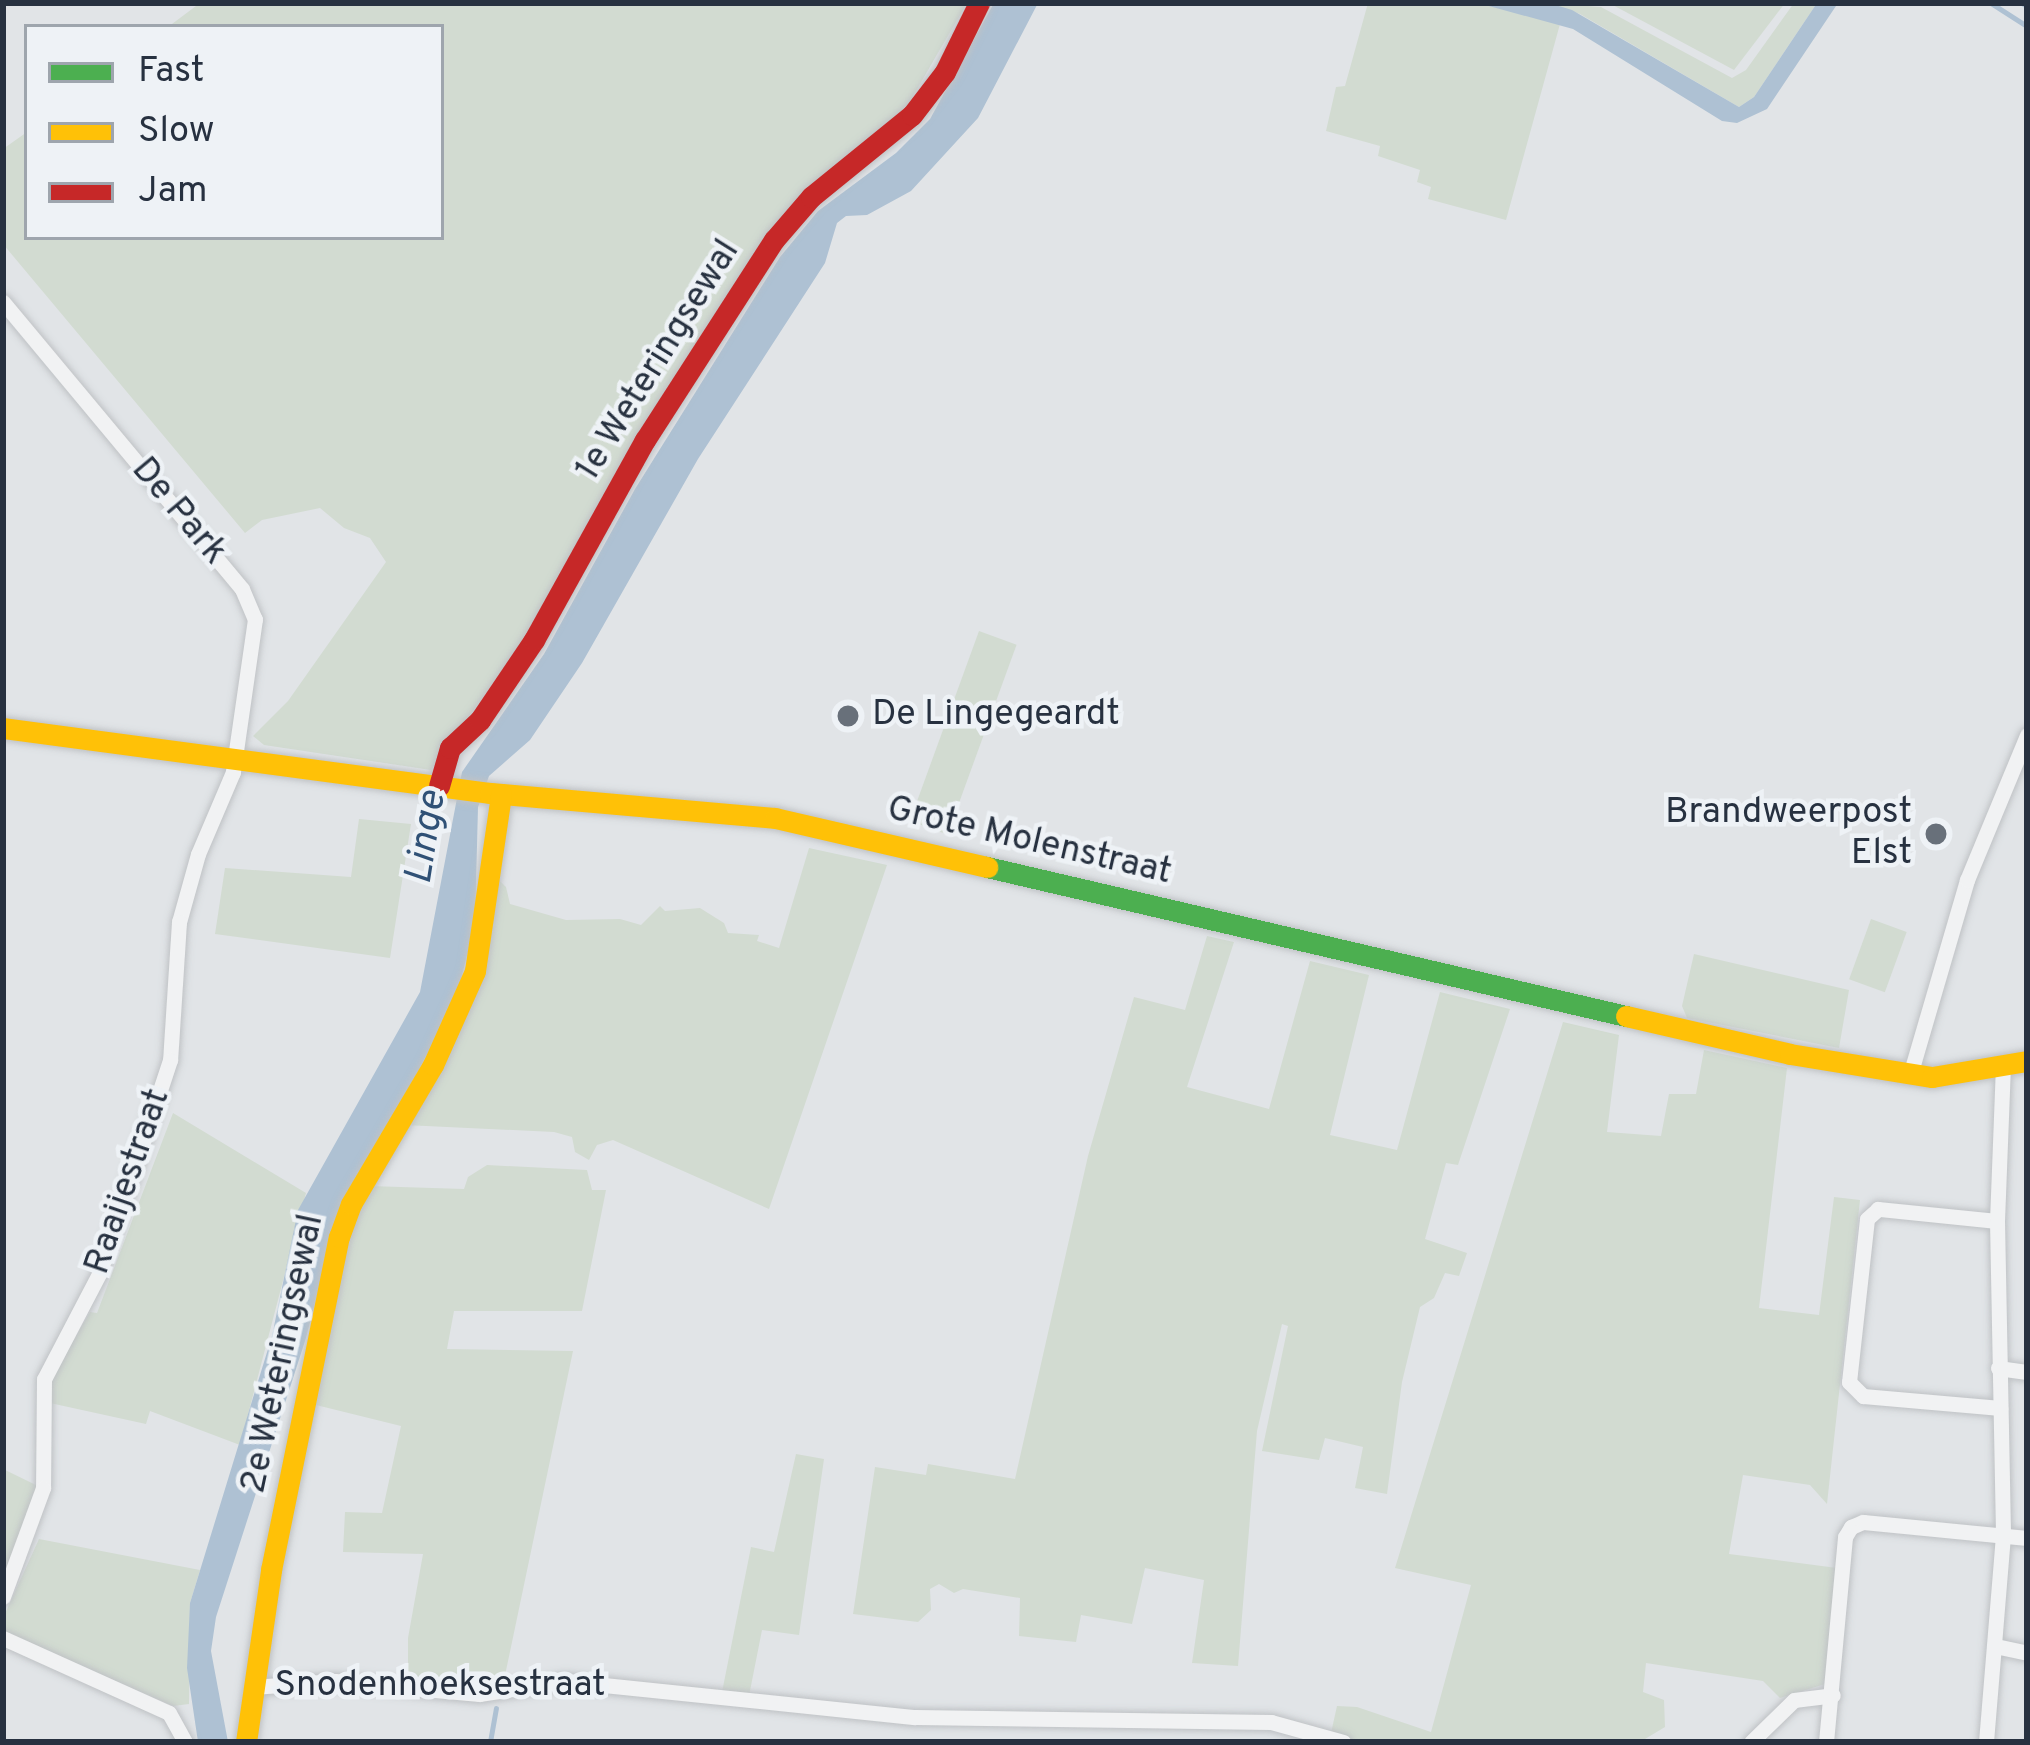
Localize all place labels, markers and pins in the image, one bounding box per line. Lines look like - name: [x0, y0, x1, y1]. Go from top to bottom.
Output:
- place label: De Lingegeardt: [872, 694, 1120, 738]
- marker: De Lingegeardt: [835, 703, 861, 729]
- place label: Brandweerpost Elst: [1665, 791, 1912, 876]
- marker: Brandweerpost Elst: [1923, 821, 1949, 847]

